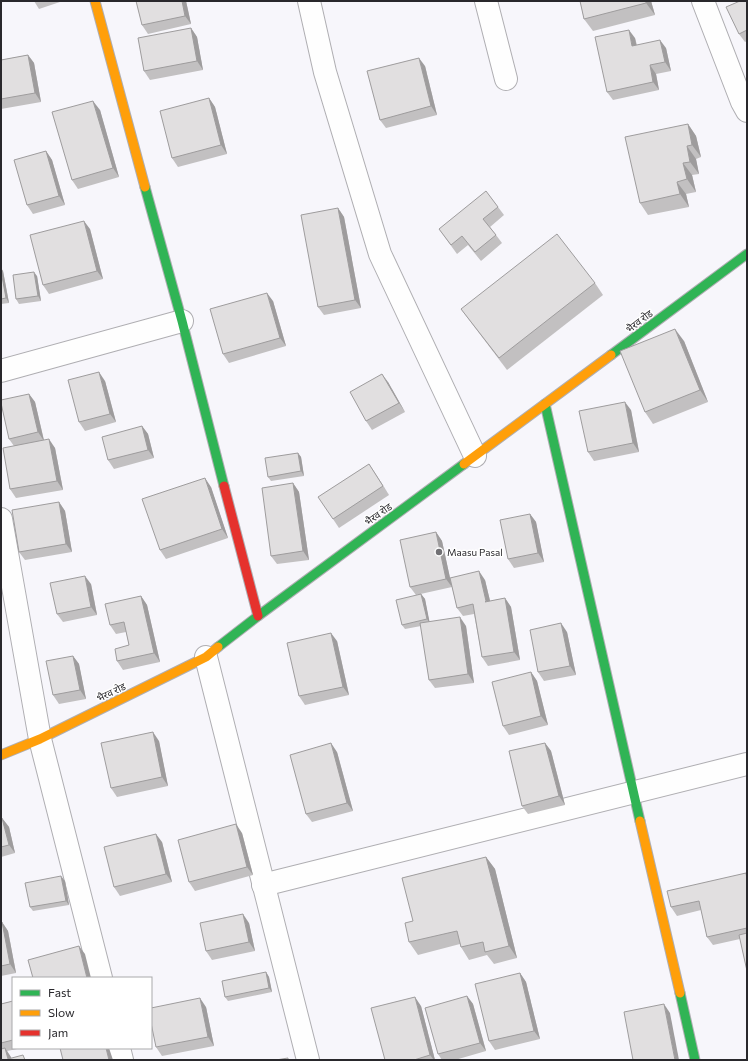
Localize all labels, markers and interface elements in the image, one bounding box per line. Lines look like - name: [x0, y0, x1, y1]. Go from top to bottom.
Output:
- street label: भैरव रोड: [623, 307, 655, 335]
- street label: भैरव रोड: [362, 500, 394, 528]
- place label: Maasu Pasal: [447, 546, 503, 558]
- marker: Maasu Pasal: [434, 547, 444, 557]
- street label: भैरव रोड: [95, 680, 128, 704]
- legend: [12, 977, 152, 1049]
- text: Fast: [48, 985, 71, 999]
- text: Slow: [48, 1005, 75, 1019]
- text: Jam: [48, 1025, 68, 1040]

